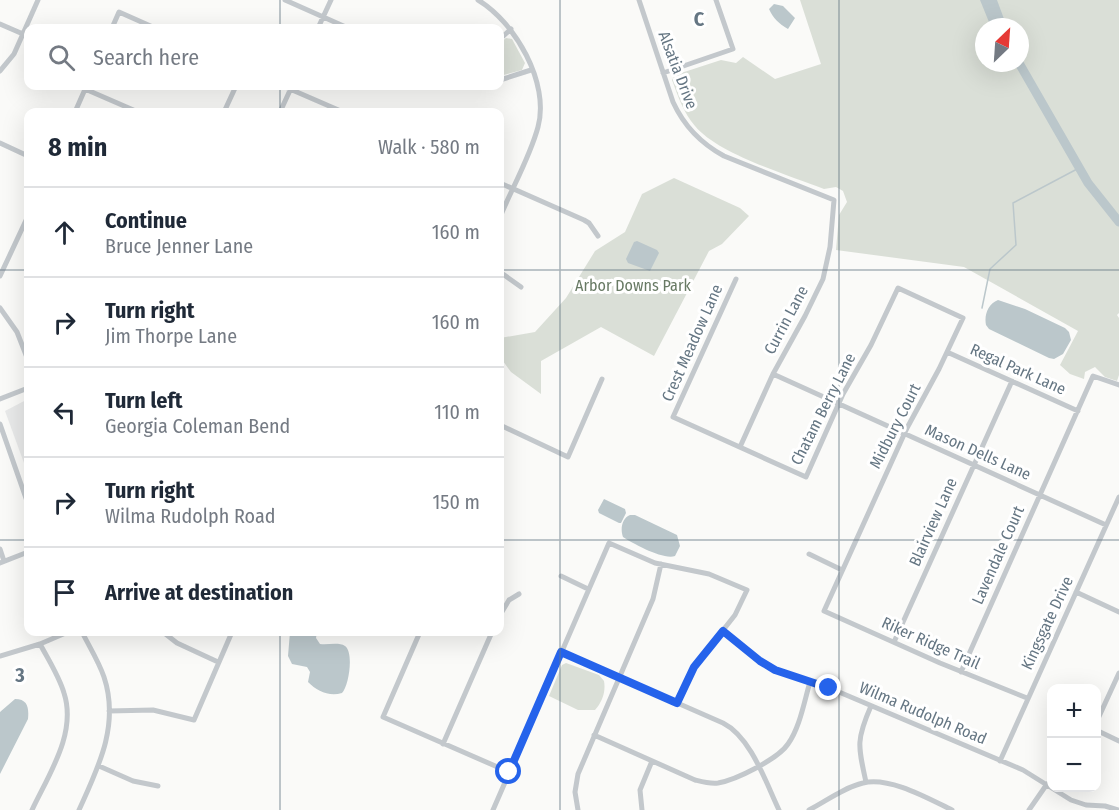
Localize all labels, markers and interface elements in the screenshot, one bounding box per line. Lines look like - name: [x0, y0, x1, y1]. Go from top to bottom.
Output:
- text: C: [694, 7, 705, 31]
- north arrow: [975, 18, 1029, 72]
- search box: [24, 24, 504, 90]
- street label: Alsatia Drive: [654, 28, 702, 112]
- icon: search: [45, 41, 78, 74]
- text: Search here: [93, 44, 199, 71]
- text: 8 min: [48, 132, 107, 163]
- text: Walk · 580 m: [378, 135, 480, 159]
- text: Continue: [105, 207, 187, 234]
- icon: ahead: [48, 216, 81, 249]
- text: 160 m: [432, 220, 480, 244]
- text: Bruce Jenner Lane: [105, 234, 253, 258]
- park label: Arbor Downs Park: [575, 276, 691, 295]
- street label: Crest Meadow Lane: [658, 281, 726, 404]
- street label: Currin Lane: [760, 282, 812, 357]
- text: Turn right: [105, 297, 194, 324]
- icon: right: [48, 306, 81, 339]
- text: 160 m: [432, 310, 480, 334]
- text: Jim Thorpe Lane: [105, 324, 237, 348]
- street label: Regal Park Lane: [967, 339, 1069, 399]
- street label: Chatam Berry Lane: [787, 350, 859, 468]
- street label: Midbury Court: [865, 380, 925, 472]
- text: Turn left: [105, 387, 183, 414]
- icon: left: [48, 396, 81, 429]
- text: 110 m: [434, 400, 480, 424]
- text: Georgia Coleman Bend: [105, 414, 290, 438]
- street label: Mason Dells Lane: [922, 420, 1034, 484]
- street label: Blairview Lane: [905, 475, 961, 569]
- text: Turn right: [105, 477, 194, 504]
- icon: right: [48, 486, 81, 519]
- text: 150 m: [433, 490, 480, 514]
- street label: Lavendale Court: [968, 502, 1028, 607]
- text: Wilma Rudolph Road: [105, 504, 275, 528]
- street label: Kingsgate Drive: [1017, 573, 1077, 673]
- icon: arrive: [48, 576, 81, 609]
- text: Arrive at destination: [105, 579, 293, 606]
- street label: Riker Ridge Trail: [879, 613, 983, 673]
- text: 3: [14, 663, 25, 687]
- route end: [815, 674, 841, 700]
- street label: Wilma Rudolph Road: [857, 678, 989, 748]
- map controls: [1047, 684, 1101, 792]
- button: +: [1047, 684, 1101, 738]
- button: −: [1047, 738, 1101, 792]
- route start: [495, 758, 521, 784]

